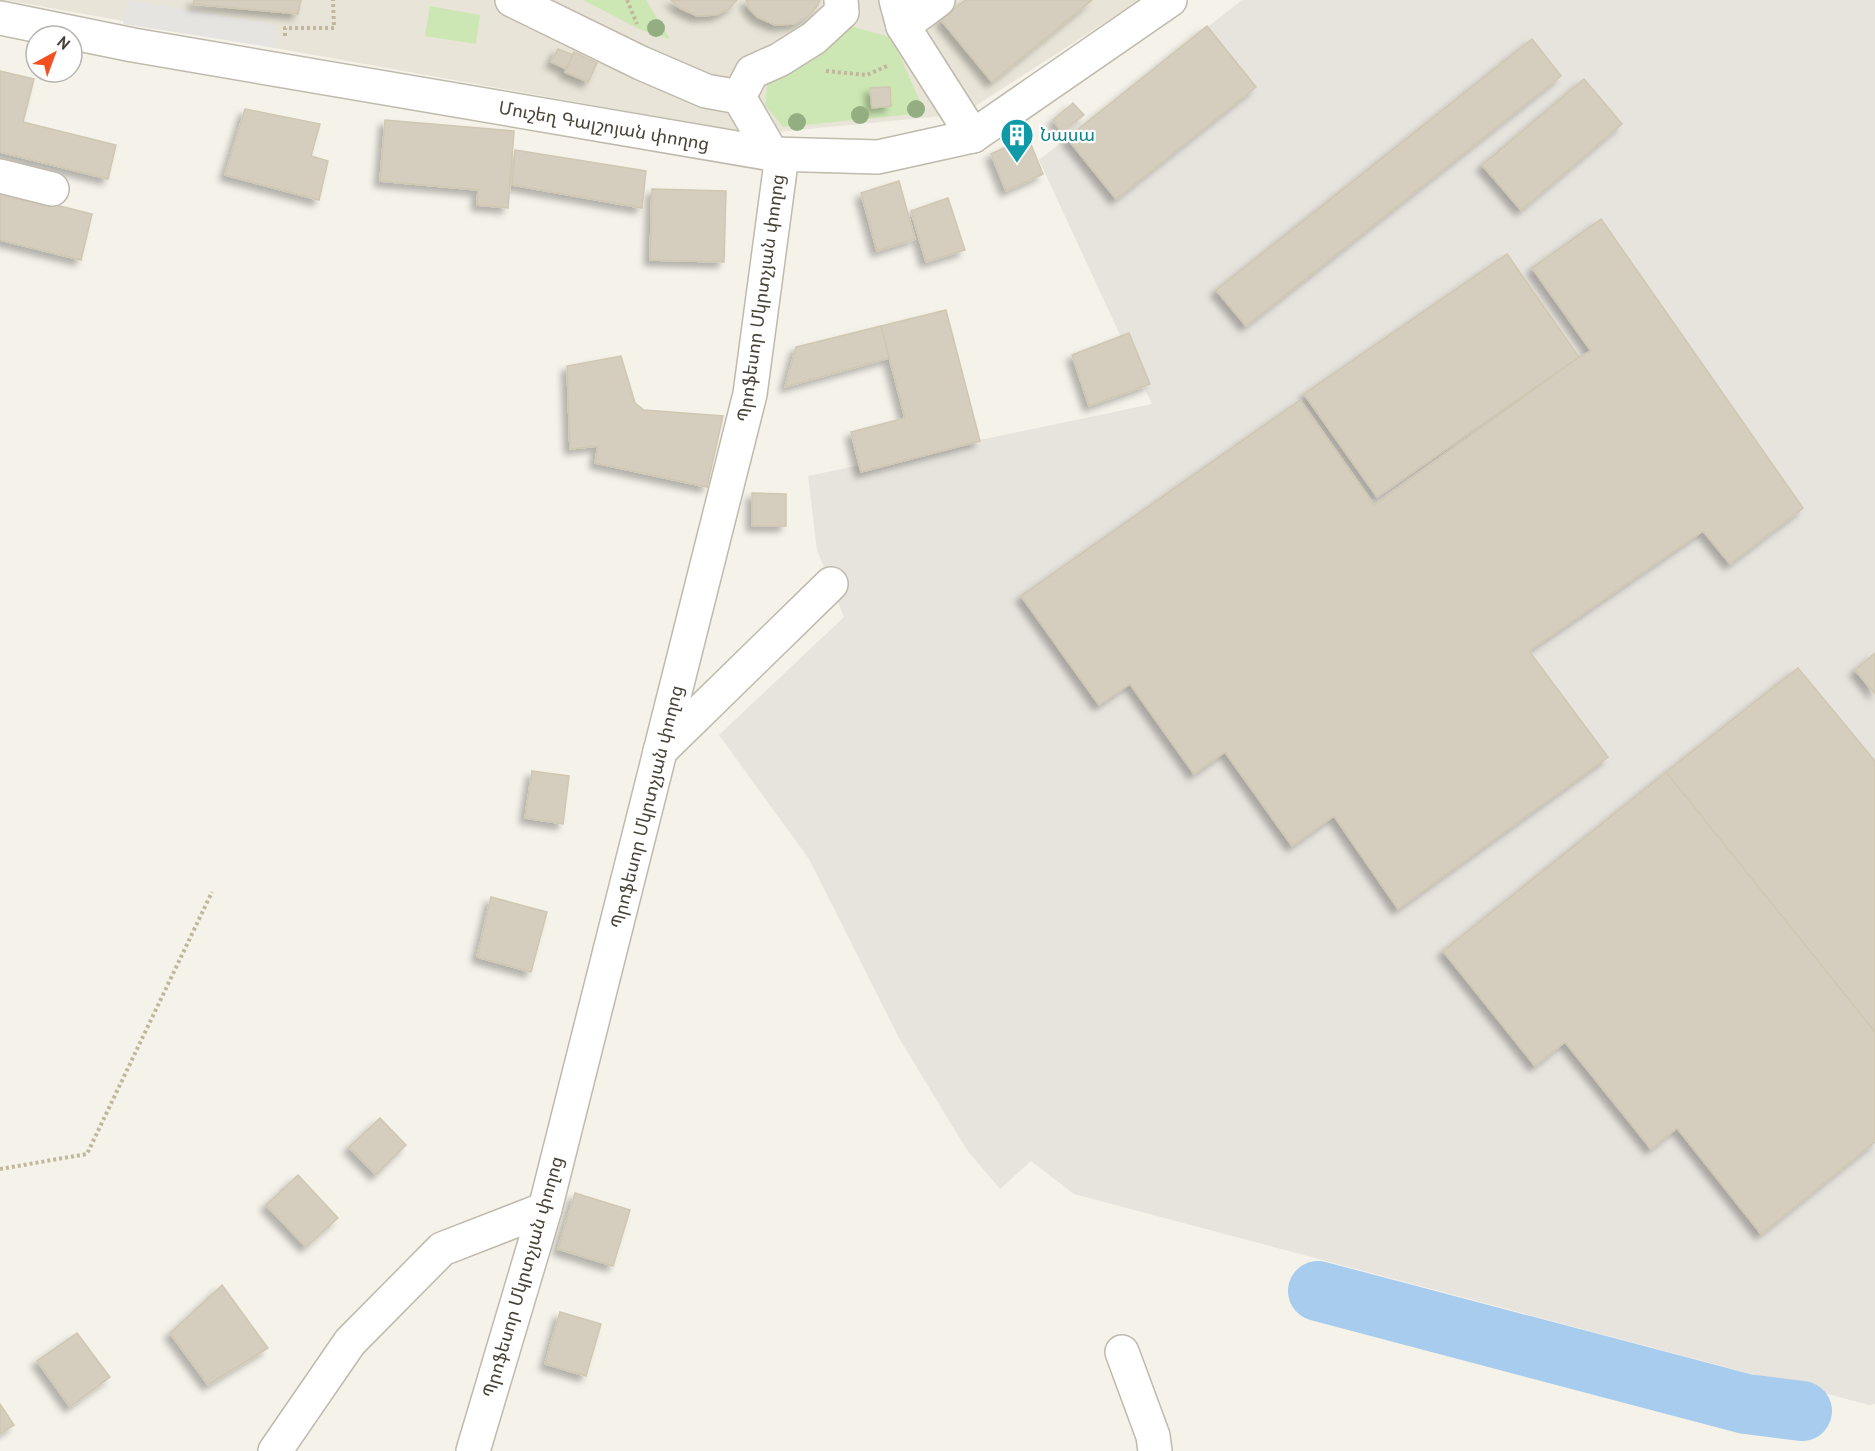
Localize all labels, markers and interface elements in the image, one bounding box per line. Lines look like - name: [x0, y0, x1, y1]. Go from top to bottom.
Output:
- north arrow: [24, 24, 84, 84]
- text: N: [53, 32, 74, 54]
- street label: Մուշեղ Գալշոյան փողոց: [497, 96, 711, 155]
- building icon: Նասա: [999, 117, 1035, 164]
- place label: Նասա: [1040, 123, 1095, 146]
- street label: Պրոֆեսոր Մկրտչյան փողոց: [732, 172, 789, 423]
- street label: Պրոֆեսոր Մկրտչյան փողոց: [605, 683, 688, 931]
- street label: Պրոֆեսոր Մկրտչյան փողոց: [477, 1153, 568, 1400]

